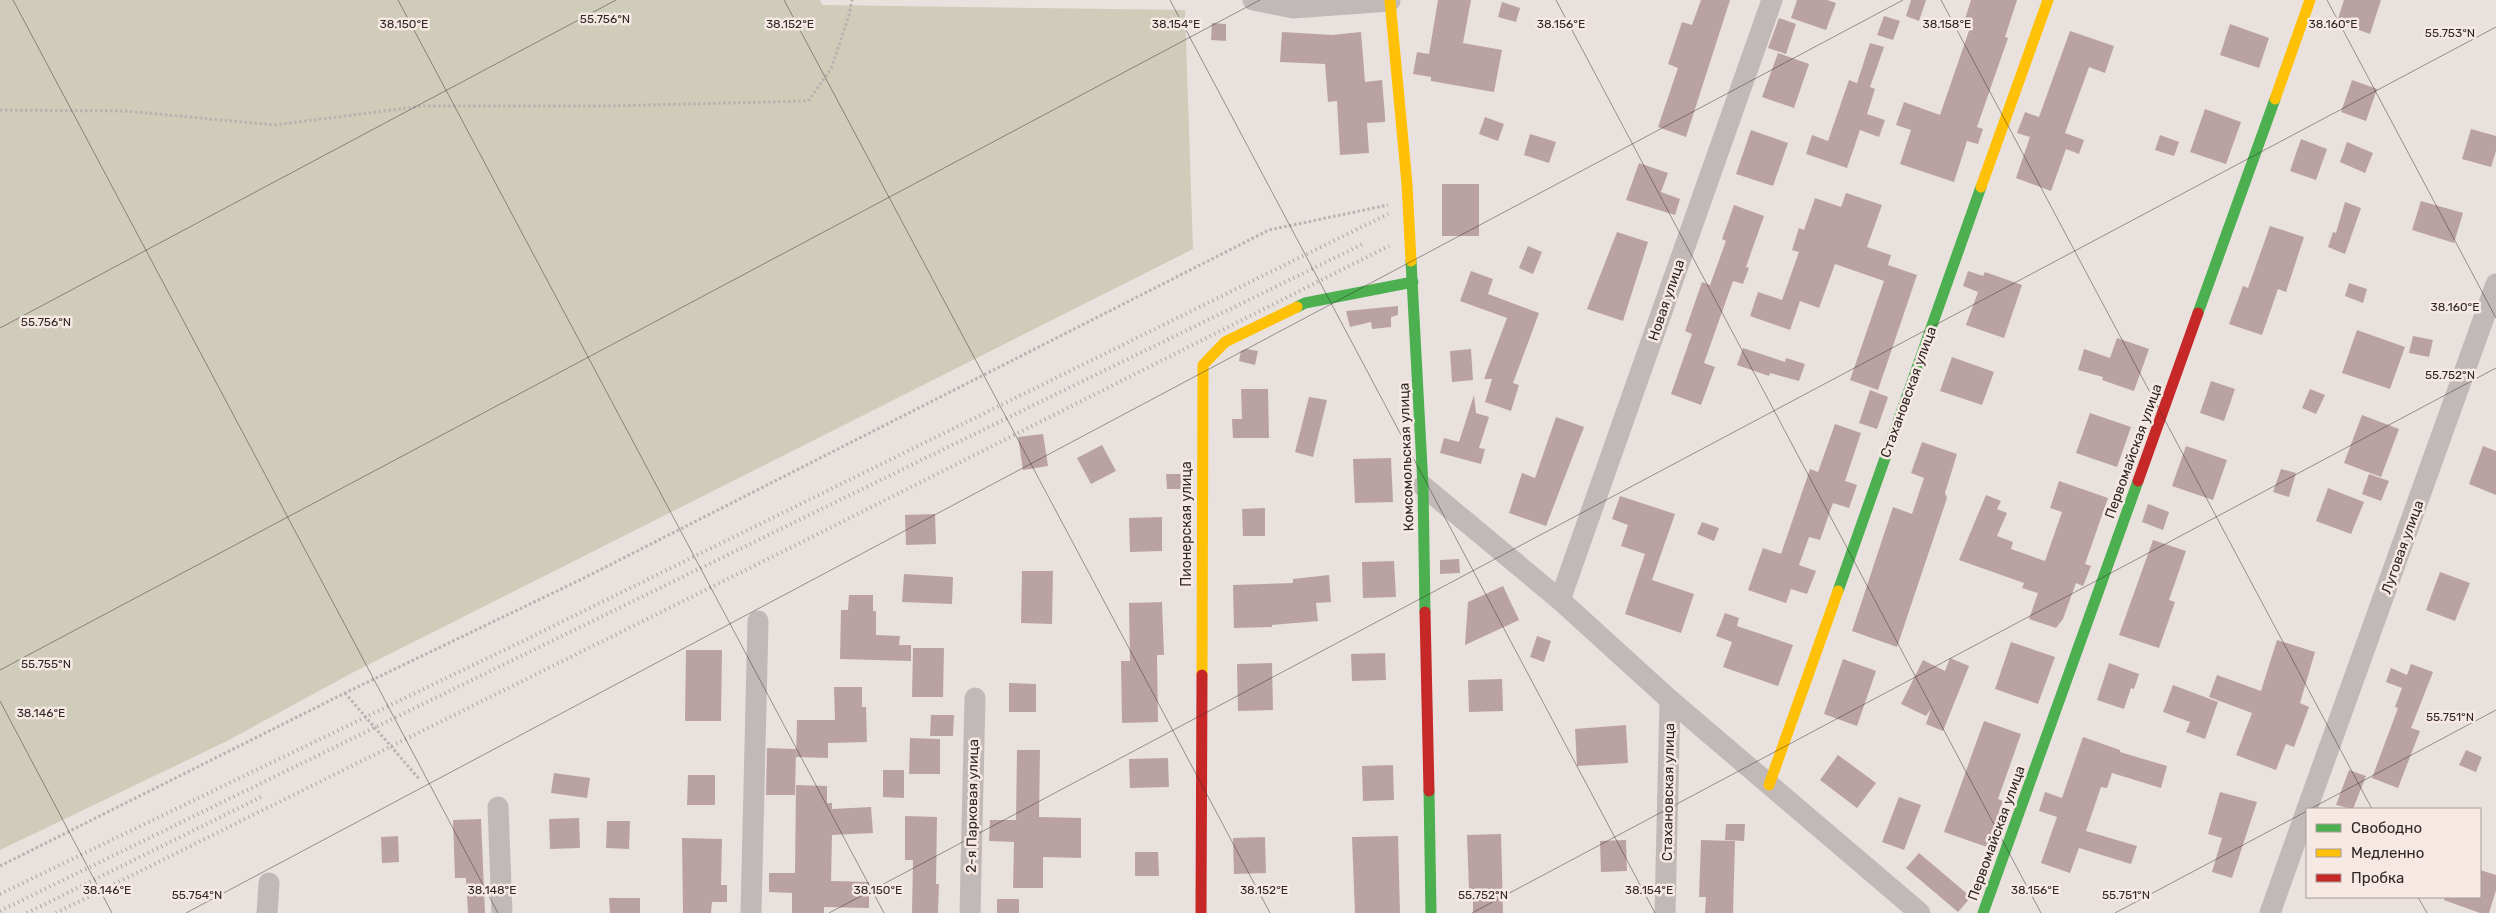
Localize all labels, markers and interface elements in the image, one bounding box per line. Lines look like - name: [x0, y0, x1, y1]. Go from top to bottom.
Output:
- text: 55.756°N: [580, 12, 630, 26]
- text: 38.150°E: [380, 17, 428, 31]
- text: 38.152°E: [766, 17, 814, 31]
- text: 38.154°E: [1152, 17, 1200, 31]
- text: 38.156°E: [1537, 17, 1585, 31]
- text: 38.158°E: [1923, 17, 1971, 31]
- text: 38.160°E: [2309, 17, 2357, 31]
- text: 55.753°N: [2425, 26, 2475, 40]
- street label: Новая улица: [1645, 257, 1688, 343]
- text: 38.160°E: [2431, 300, 2479, 314]
- text: 55.756°N: [21, 315, 71, 329]
- street label: Стахановская улица: [1877, 324, 1940, 460]
- text: 55.752°N: [2425, 368, 2475, 382]
- street label: Первомайская улица: [2101, 381, 2166, 521]
- street label: Комсомольская улица: [1395, 382, 1418, 532]
- street label: Пионерская улица: [1178, 461, 1195, 587]
- street label: Луговая улица: [2378, 498, 2427, 596]
- text: 55.755°N: [21, 657, 71, 671]
- text: 38.146°E: [17, 706, 65, 720]
- text: 55.751°N: [2426, 710, 2474, 724]
- street label: Стахановская улица: [1659, 723, 1678, 861]
- street label: 2-я Парковая улица: [963, 739, 982, 873]
- street label: Первомайская улица: [1964, 763, 2029, 903]
- legend: [2306, 808, 2481, 898]
- text: Свободно: [2351, 819, 2422, 837]
- text: Медленно: [2351, 844, 2424, 862]
- text: Пробка: [2351, 869, 2404, 887]
- text: 38.146°E: [83, 883, 131, 897]
- text: 38.148°E: [467, 883, 517, 897]
- text: 38.150°E: [854, 883, 902, 897]
- text: 38.152°E: [1240, 883, 1288, 897]
- text: 38.154°E: [1625, 883, 1673, 897]
- text: 38.156°E: [2011, 883, 2059, 897]
- text: 55.754°N: [172, 888, 222, 902]
- text: 55.752°N: [1458, 888, 1508, 902]
- text: 55.751°N: [2102, 888, 2150, 902]

